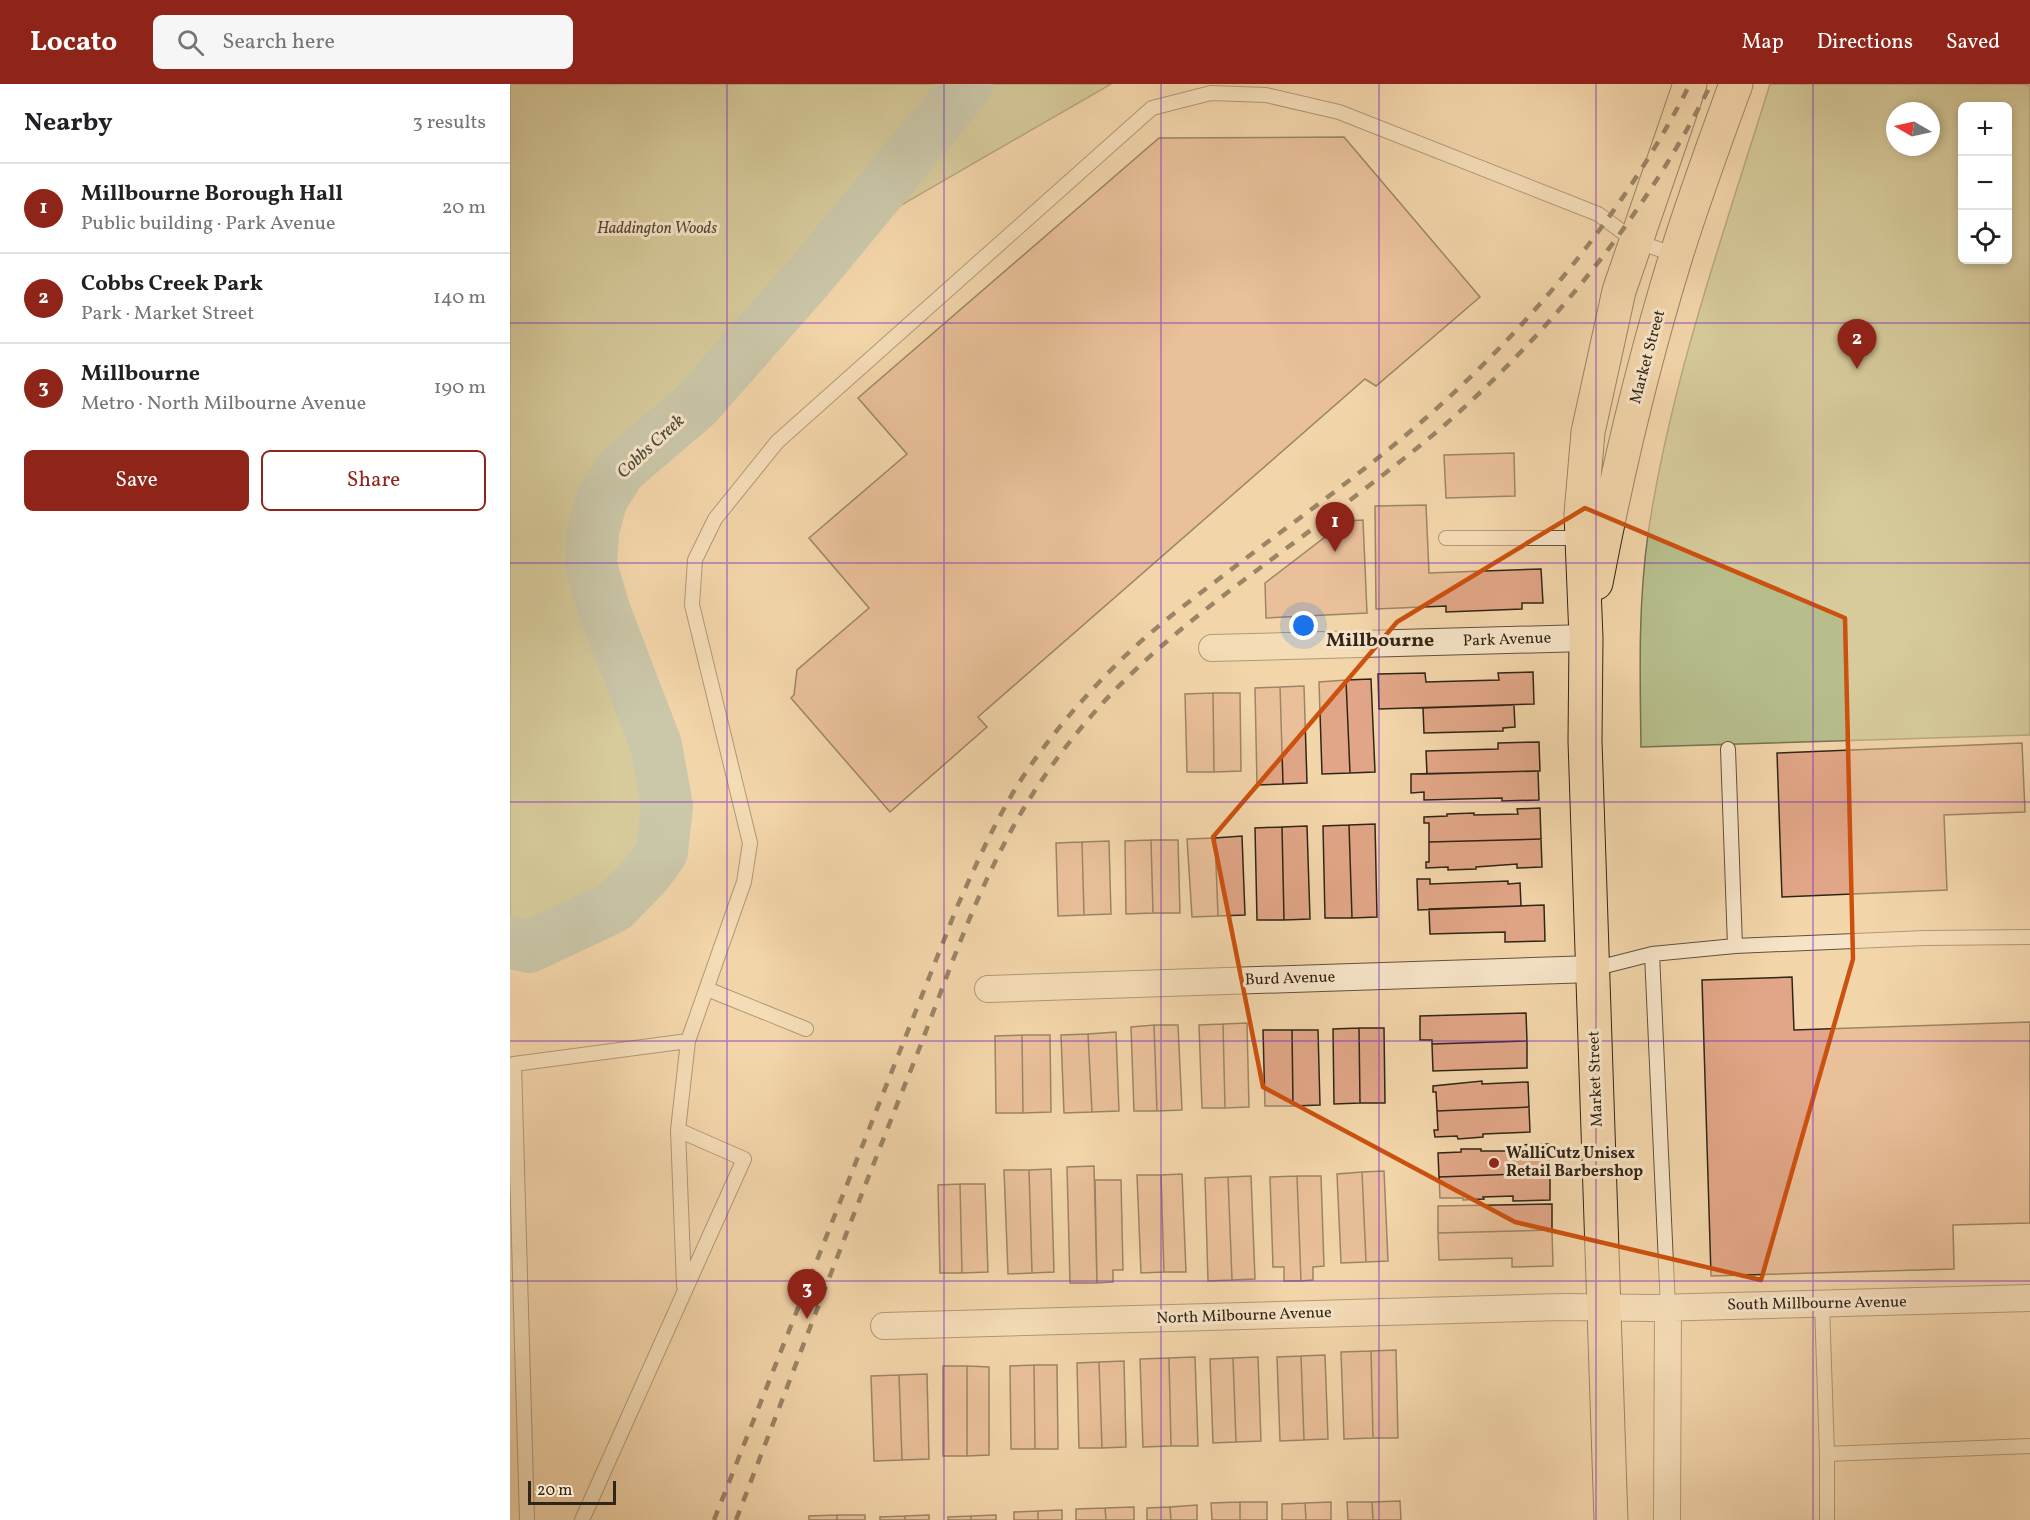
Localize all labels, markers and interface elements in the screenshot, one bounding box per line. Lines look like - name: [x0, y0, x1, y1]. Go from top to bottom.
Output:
- search box: [153, 15, 573, 69]
- text: Locato: [30, 23, 117, 62]
- icon: search: [174, 26, 207, 59]
- text: Search here: [222, 27, 335, 58]
- text: Map: [1742, 28, 1784, 57]
- text: Directions: [1817, 28, 1913, 57]
- text: Saved: [1946, 28, 2000, 57]
- north arrow: [1886, 102, 1940, 156]
- map controls: [1958, 102, 2012, 264]
- button: +: [1958, 102, 2012, 156]
- text: Nearby: [24, 105, 113, 141]
- text: 3 results: [412, 109, 486, 137]
- button: −: [1958, 156, 2012, 210]
- text: Millbourne Borough Hall: [81, 179, 343, 210]
- text: 1: [39, 194, 48, 222]
- text: 20 m: [442, 194, 486, 222]
- text: Public building · Park Avenue: [81, 210, 335, 238]
- button: locate: [1958, 210, 2012, 264]
- park label: Haddington Woods: [597, 218, 717, 240]
- text: Cobbs Creek Park: [81, 269, 263, 300]
- text: 2: [38, 284, 49, 312]
- text: 140 m: [433, 284, 486, 312]
- text: Park · Market Street: [81, 300, 254, 328]
- street label: Market Street: [1625, 307, 1671, 406]
- pin: 2: [1838, 320, 1876, 369]
- text: Millbourne: [81, 359, 200, 390]
- text: 3: [38, 374, 49, 402]
- text: 190 m: [434, 374, 486, 402]
- text: Metro · North Milbourne Avenue: [81, 390, 366, 418]
- water label: Cobbs Creek: [612, 409, 690, 485]
- button: Save: [24, 450, 249, 511]
- button: Share: [261, 450, 486, 511]
- pin: 1: [1316, 502, 1354, 552]
- your location: [1289, 611, 1318, 640]
- district label: Millbourne: [1326, 627, 1434, 655]
- street label: Park Avenue: [1463, 627, 1551, 653]
- street label: Burd Avenue: [1245, 966, 1335, 992]
- street label: Market Street: [1583, 1030, 1609, 1128]
- place label: WalliCutz Unisex Retail Barbershop: [1506, 1143, 1643, 1183]
- marker: WalliCutz Unisex Retail Barbershop: [1487, 1156, 1501, 1170]
- pin: 3: [788, 1270, 826, 1319]
- street label: South Millbourne Avenue: [1727, 1291, 1907, 1317]
- street label: North Milbourne Avenue: [1156, 1302, 1332, 1330]
- scale bar: [528, 1478, 616, 1506]
- text: 20 m: [537, 1480, 572, 1502]

